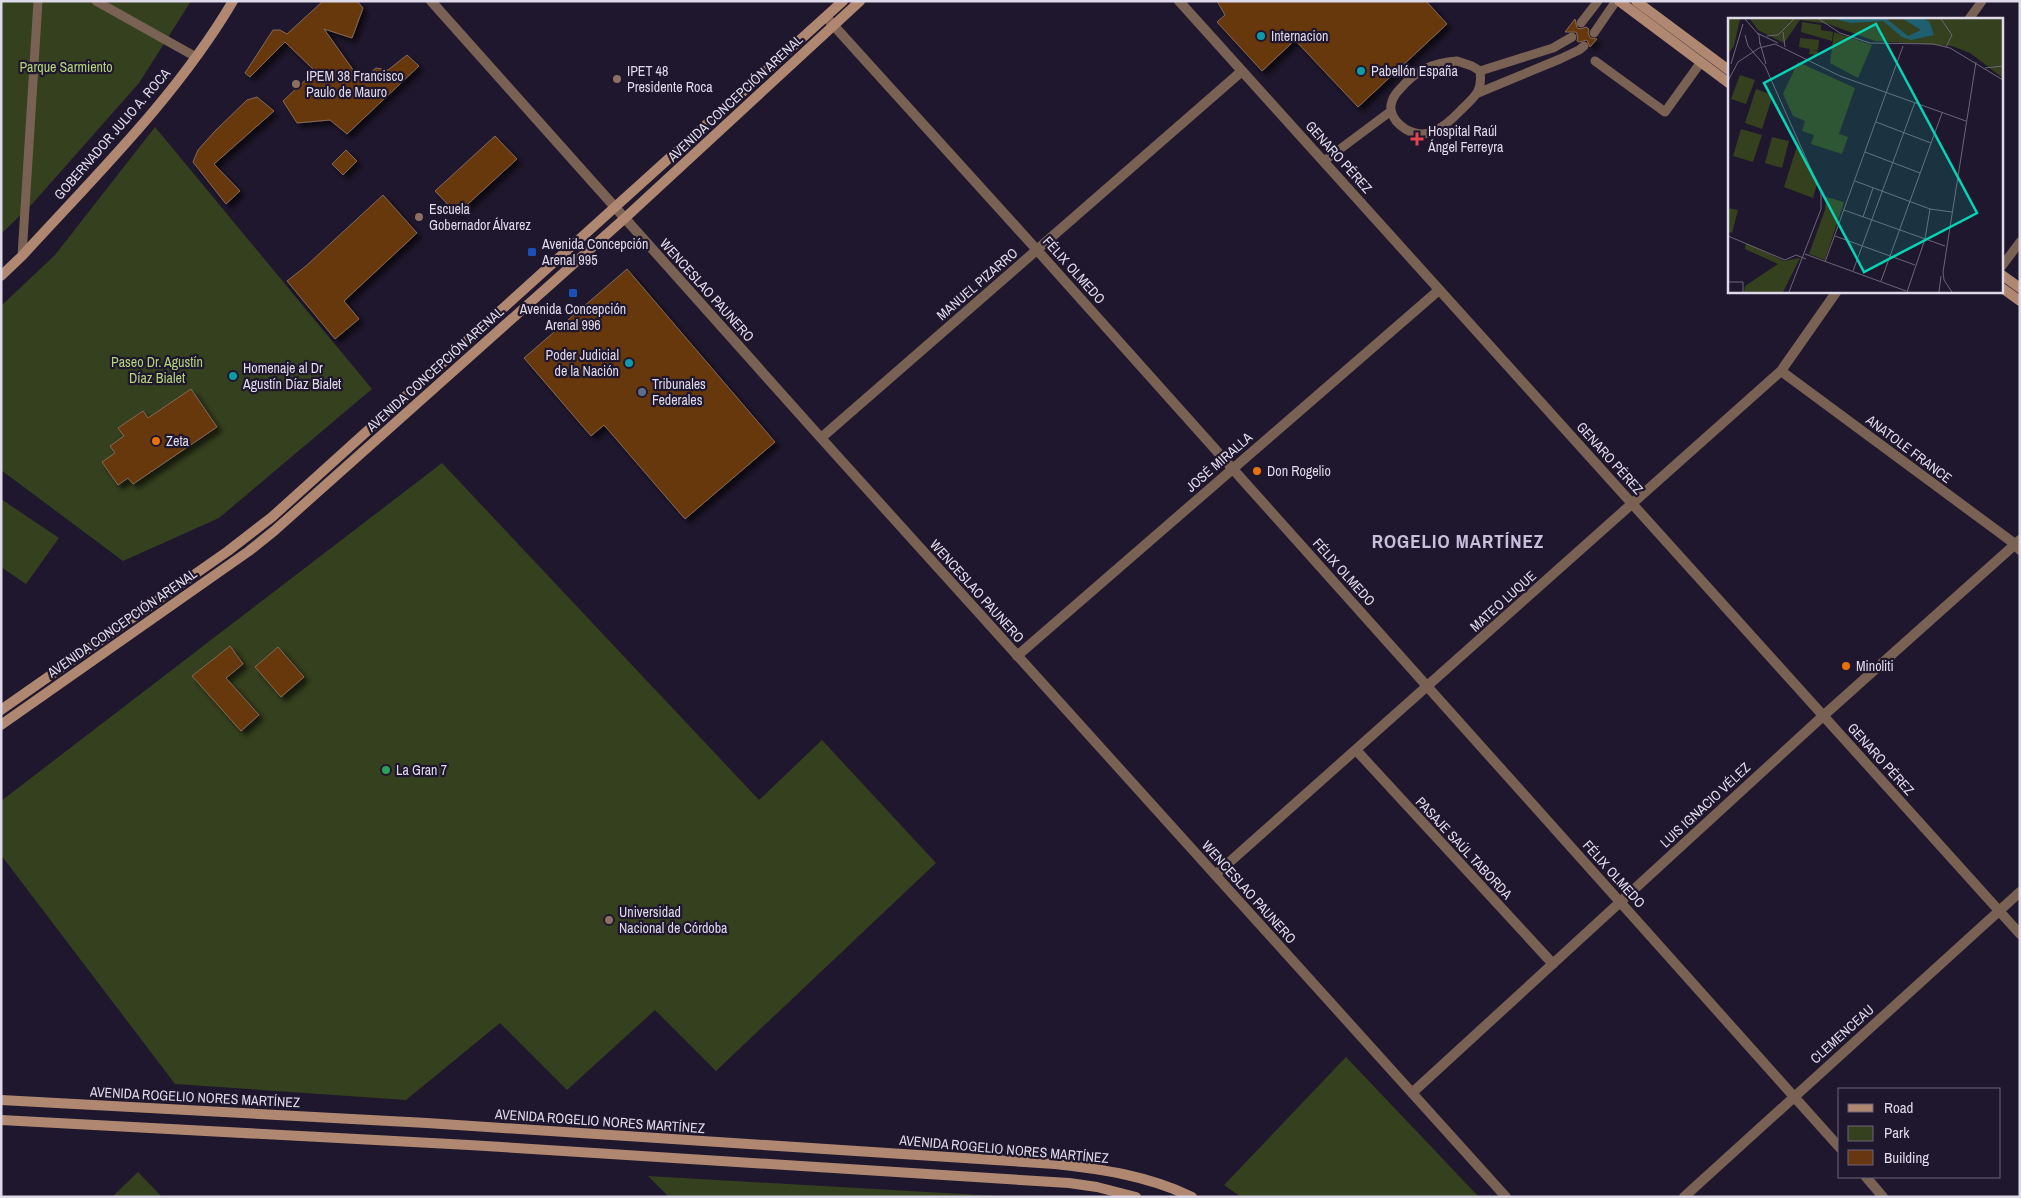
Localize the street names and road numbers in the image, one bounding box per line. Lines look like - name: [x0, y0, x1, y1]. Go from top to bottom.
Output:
- street label: AVENIDA CONCEPCIÓN ARENAL: [663, 30, 807, 166]
- street label: GOBERNADOR JULIO A. ROCA: [50, 64, 174, 203]
- street label: GENARO PÉREZ: [1302, 117, 1376, 197]
- street label: FÉLIX OLMEDO: [1039, 232, 1109, 308]
- street label: WENCESLAO PAUNERO: [656, 235, 758, 345]
- street label: MANUEL PIZARRO: [933, 244, 1021, 324]
- street label: AVENIDA CONCEPCIÓN ARENAL: [362, 302, 508, 436]
- street label: ANATOLE FRANCE: [1862, 410, 1956, 487]
- street label: GENARO PÉREZ: [1573, 418, 1647, 498]
- street label: JOSÉ MIRALLA: [1182, 428, 1256, 496]
- street label: FÉLIX OLMEDO: [1309, 534, 1379, 610]
- street label: WENCESLAO PAUNERO: [926, 536, 1028, 646]
- street label: AVENIDA CONCEPCIÓN ARENAL: [43, 564, 201, 682]
- street label: MATEO LUQUE: [1466, 567, 1540, 635]
- street label: GENARO PÉREZ: [1844, 719, 1918, 799]
- street label: LUIS IGNACIO VÉLEZ: [1656, 759, 1754, 851]
- street label: PASAJE SAÚL TABORDA: [1412, 793, 1516, 903]
- street label: FÉLIX OLMEDO: [1579, 836, 1649, 912]
- street label: WENCESLAO PAUNERO: [1198, 837, 1300, 947]
- street label: CLEMENCEAU: [1806, 1001, 1878, 1067]
- street label: AVENIDA ROGELIO NORES MARTÍNEZ: [89, 1082, 300, 1111]
- street label: AVENIDA ROGELIO NORES MARTÍNEZ: [494, 1105, 705, 1137]
- street label: AVENIDA ROGELIO NORES MARTÍNEZ: [898, 1131, 1109, 1167]

